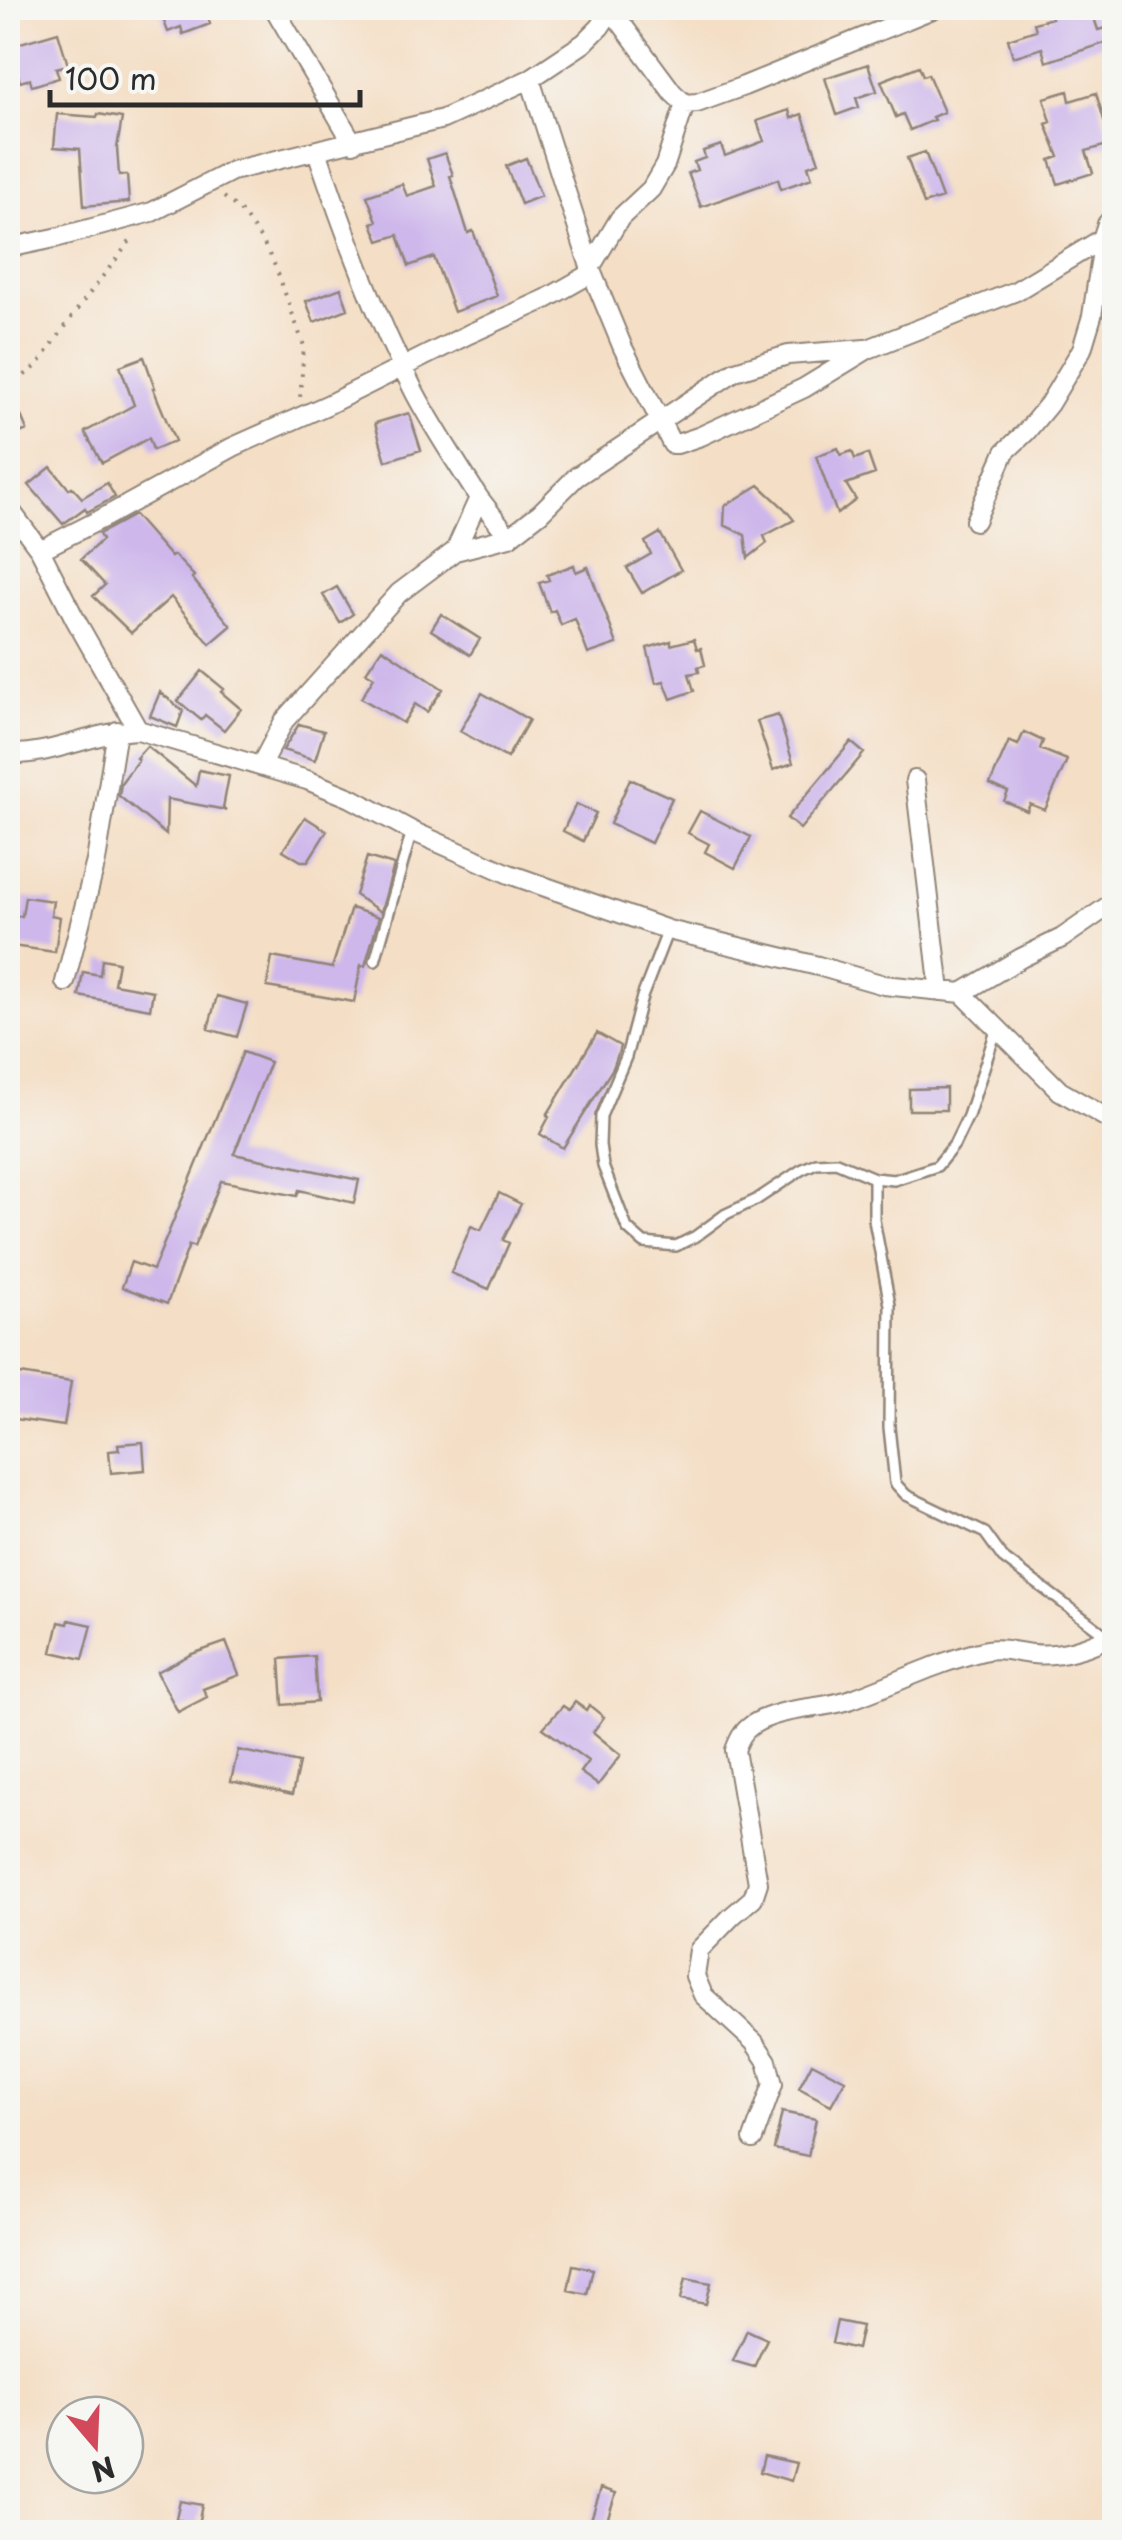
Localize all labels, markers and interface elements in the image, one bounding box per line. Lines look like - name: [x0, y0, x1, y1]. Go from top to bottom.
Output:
- scale bar: [50, 45, 360, 107]
- text: 100 m: [65, 55, 157, 100]
- north arrow: [45, 2395, 145, 2495]
- text: N: [86, 2446, 121, 2494]

